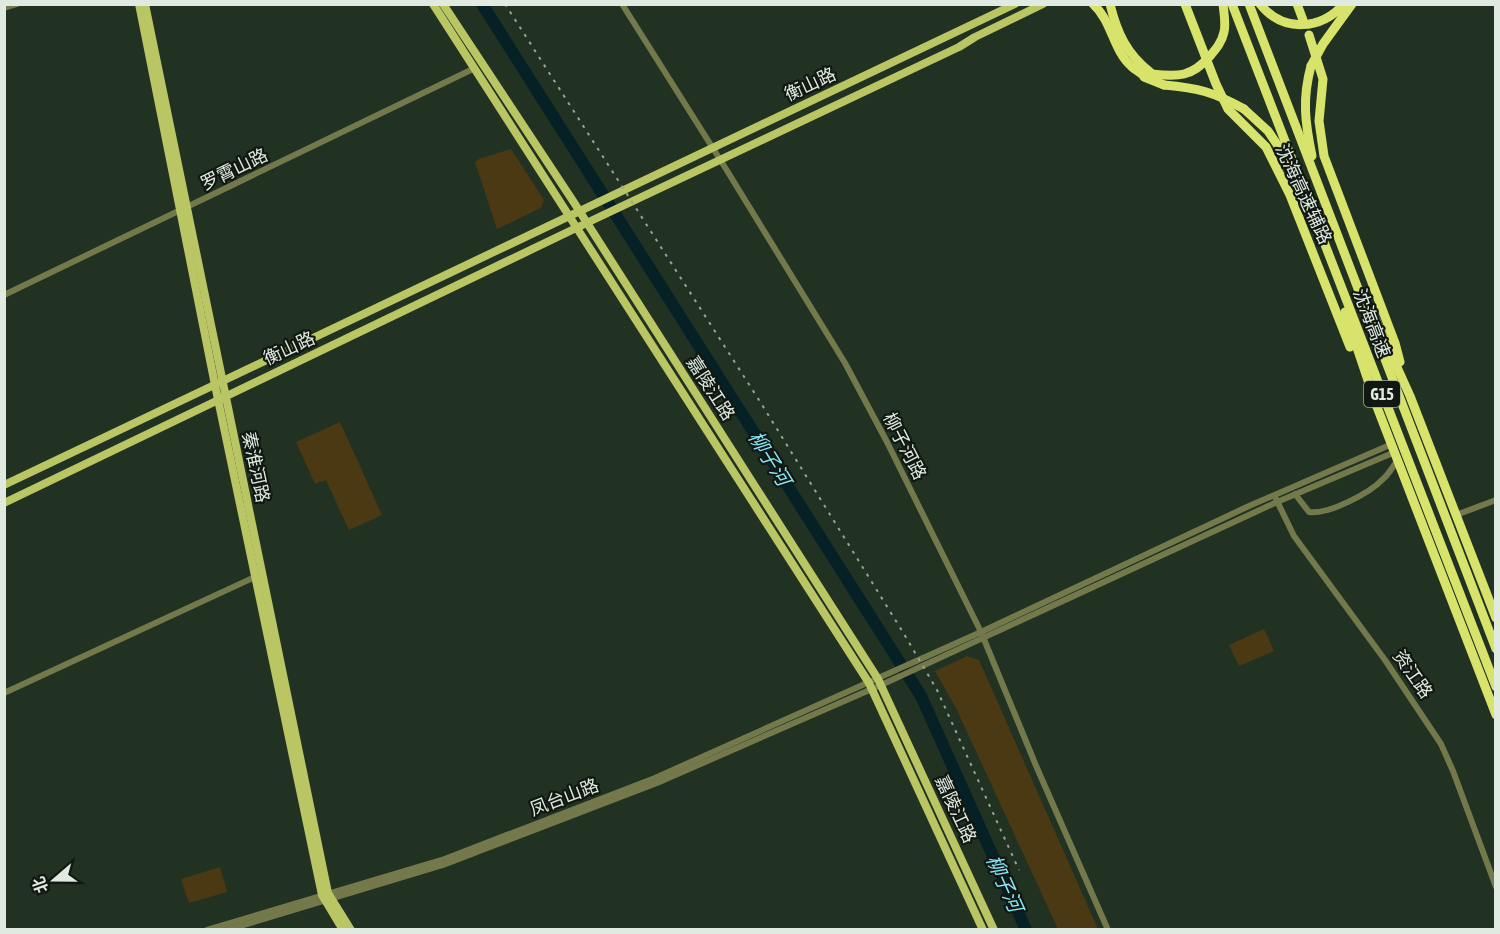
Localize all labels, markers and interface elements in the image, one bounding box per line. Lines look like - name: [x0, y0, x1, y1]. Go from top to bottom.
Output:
- street label: 衡山路: [781, 63, 839, 105]
- street label: 沈海高速辅路: [1272, 141, 1336, 247]
- street label: 罗霄山路: [197, 144, 271, 194]
- street label: 沈海高速: [1349, 286, 1395, 360]
- street label: 衡山路: [260, 327, 318, 369]
- street label: 嘉陵江路: [683, 352, 739, 424]
- road number: G15: [1364, 381, 1400, 407]
- street label: 柳子河路: [879, 409, 931, 483]
- water label: 柳子河: [744, 426, 798, 493]
- street label: 秦淮河路: [238, 430, 274, 504]
- street label: 资江路: [1389, 646, 1437, 702]
- street label: 嘉陵江路: [931, 772, 981, 846]
- street label: 凤台山路: [527, 774, 601, 820]
- north arrow: [24, 850, 84, 910]
- water label: 柳子河: [982, 851, 1029, 919]
- text: 北: [29, 875, 51, 896]

